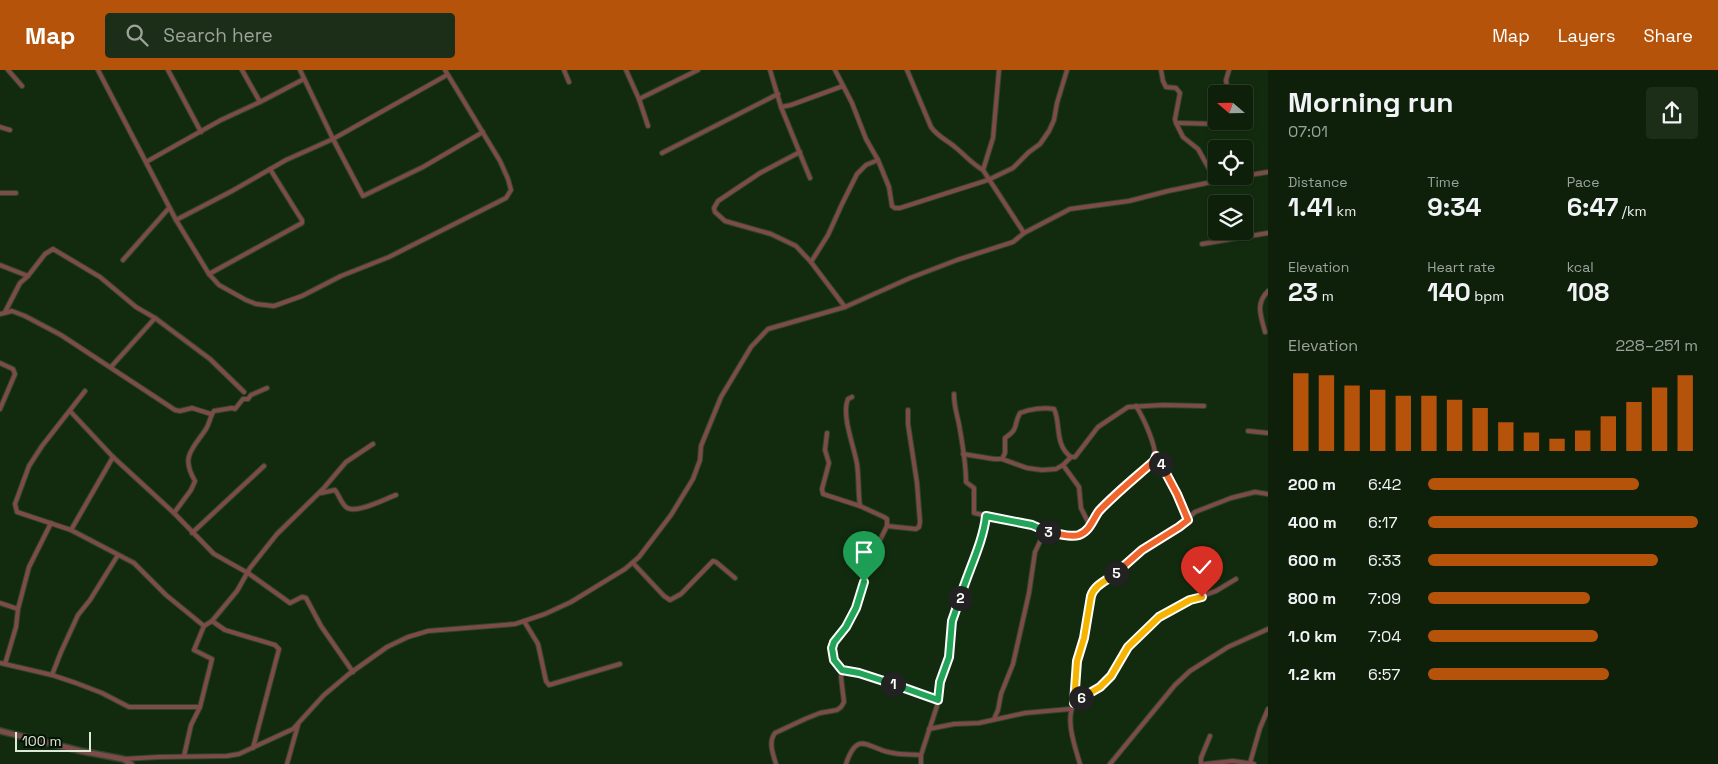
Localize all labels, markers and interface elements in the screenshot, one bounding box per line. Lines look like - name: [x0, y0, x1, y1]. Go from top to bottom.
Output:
- search box: [105, 13, 455, 58]
- text: Map: [25, 20, 75, 51]
- icon: search: [123, 21, 151, 49]
- text: Search here: [163, 23, 273, 48]
- text: Map: [1492, 24, 1530, 47]
- text: Layers: [1558, 24, 1615, 47]
- text: Share: [1643, 24, 1693, 47]
- text: Morning run: [1288, 84, 1453, 120]
- north arrow: [1208, 85, 1252, 130]
- map controls: [1208, 85, 1253, 240]
- button: share: [1646, 87, 1698, 139]
- text: 07:01: [1288, 121, 1328, 142]
- button: locate: [1208, 140, 1253, 185]
- text: Distance: [1288, 173, 1348, 191]
- text: Time: [1427, 173, 1459, 191]
- text: Pace: [1567, 173, 1599, 191]
- text: 1.41: [1288, 191, 1333, 223]
- text: 9:34: [1427, 191, 1481, 223]
- text: 6:47: [1567, 191, 1618, 223]
- button: layers: [1208, 195, 1253, 240]
- text: km: [1333, 202, 1356, 220]
- text: /km: [1618, 202, 1647, 220]
- text: Elevation: [1288, 258, 1349, 276]
- text: Heart rate: [1427, 258, 1495, 276]
- text: kcal: [1567, 258, 1594, 276]
- text: 23: [1288, 276, 1318, 308]
- text: 140: [1427, 276, 1471, 308]
- text: 108: [1567, 276, 1609, 308]
- text: m: [1318, 287, 1334, 305]
- text: bpm: [1471, 287, 1504, 305]
- text: Elevation: [1288, 335, 1358, 356]
- text: 228–251 m: [1615, 335, 1698, 356]
- pin: 4: [1148, 452, 1174, 476]
- text: 4: [1157, 455, 1166, 473]
- text: 200 m: [1288, 474, 1336, 495]
- text: 6:42: [1368, 474, 1402, 495]
- text: 400 m: [1288, 512, 1337, 533]
- text: 6:17: [1368, 512, 1398, 533]
- pin: 3: [1036, 520, 1060, 544]
- text: 3: [1044, 523, 1053, 541]
- pin: [843, 531, 885, 582]
- icon: arrive: [850, 538, 878, 566]
- pin: [1181, 546, 1223, 597]
- text: 600 m: [1288, 550, 1336, 571]
- text: 6:33: [1368, 550, 1401, 571]
- icon: check: [1188, 553, 1216, 581]
- pin: 5: [1104, 560, 1128, 586]
- text: 5: [1112, 564, 1121, 582]
- pin: 2: [948, 586, 972, 610]
- text: 800 m: [1288, 588, 1336, 609]
- text: 7:09: [1368, 588, 1401, 609]
- text: 2: [956, 589, 965, 607]
- text: 1.0 km: [1288, 626, 1337, 647]
- text: 7:04: [1368, 626, 1401, 647]
- text: 1.2 km: [1288, 664, 1336, 685]
- text: 6:57: [1368, 664, 1400, 685]
- pin: 1: [880, 672, 906, 696]
- text: 1: [890, 675, 897, 693]
- pin: 6: [1068, 686, 1094, 710]
- text: 6: [1077, 689, 1086, 707]
- scale bar: [15, 729, 91, 752]
- text: 100 m: [22, 732, 61, 750]

